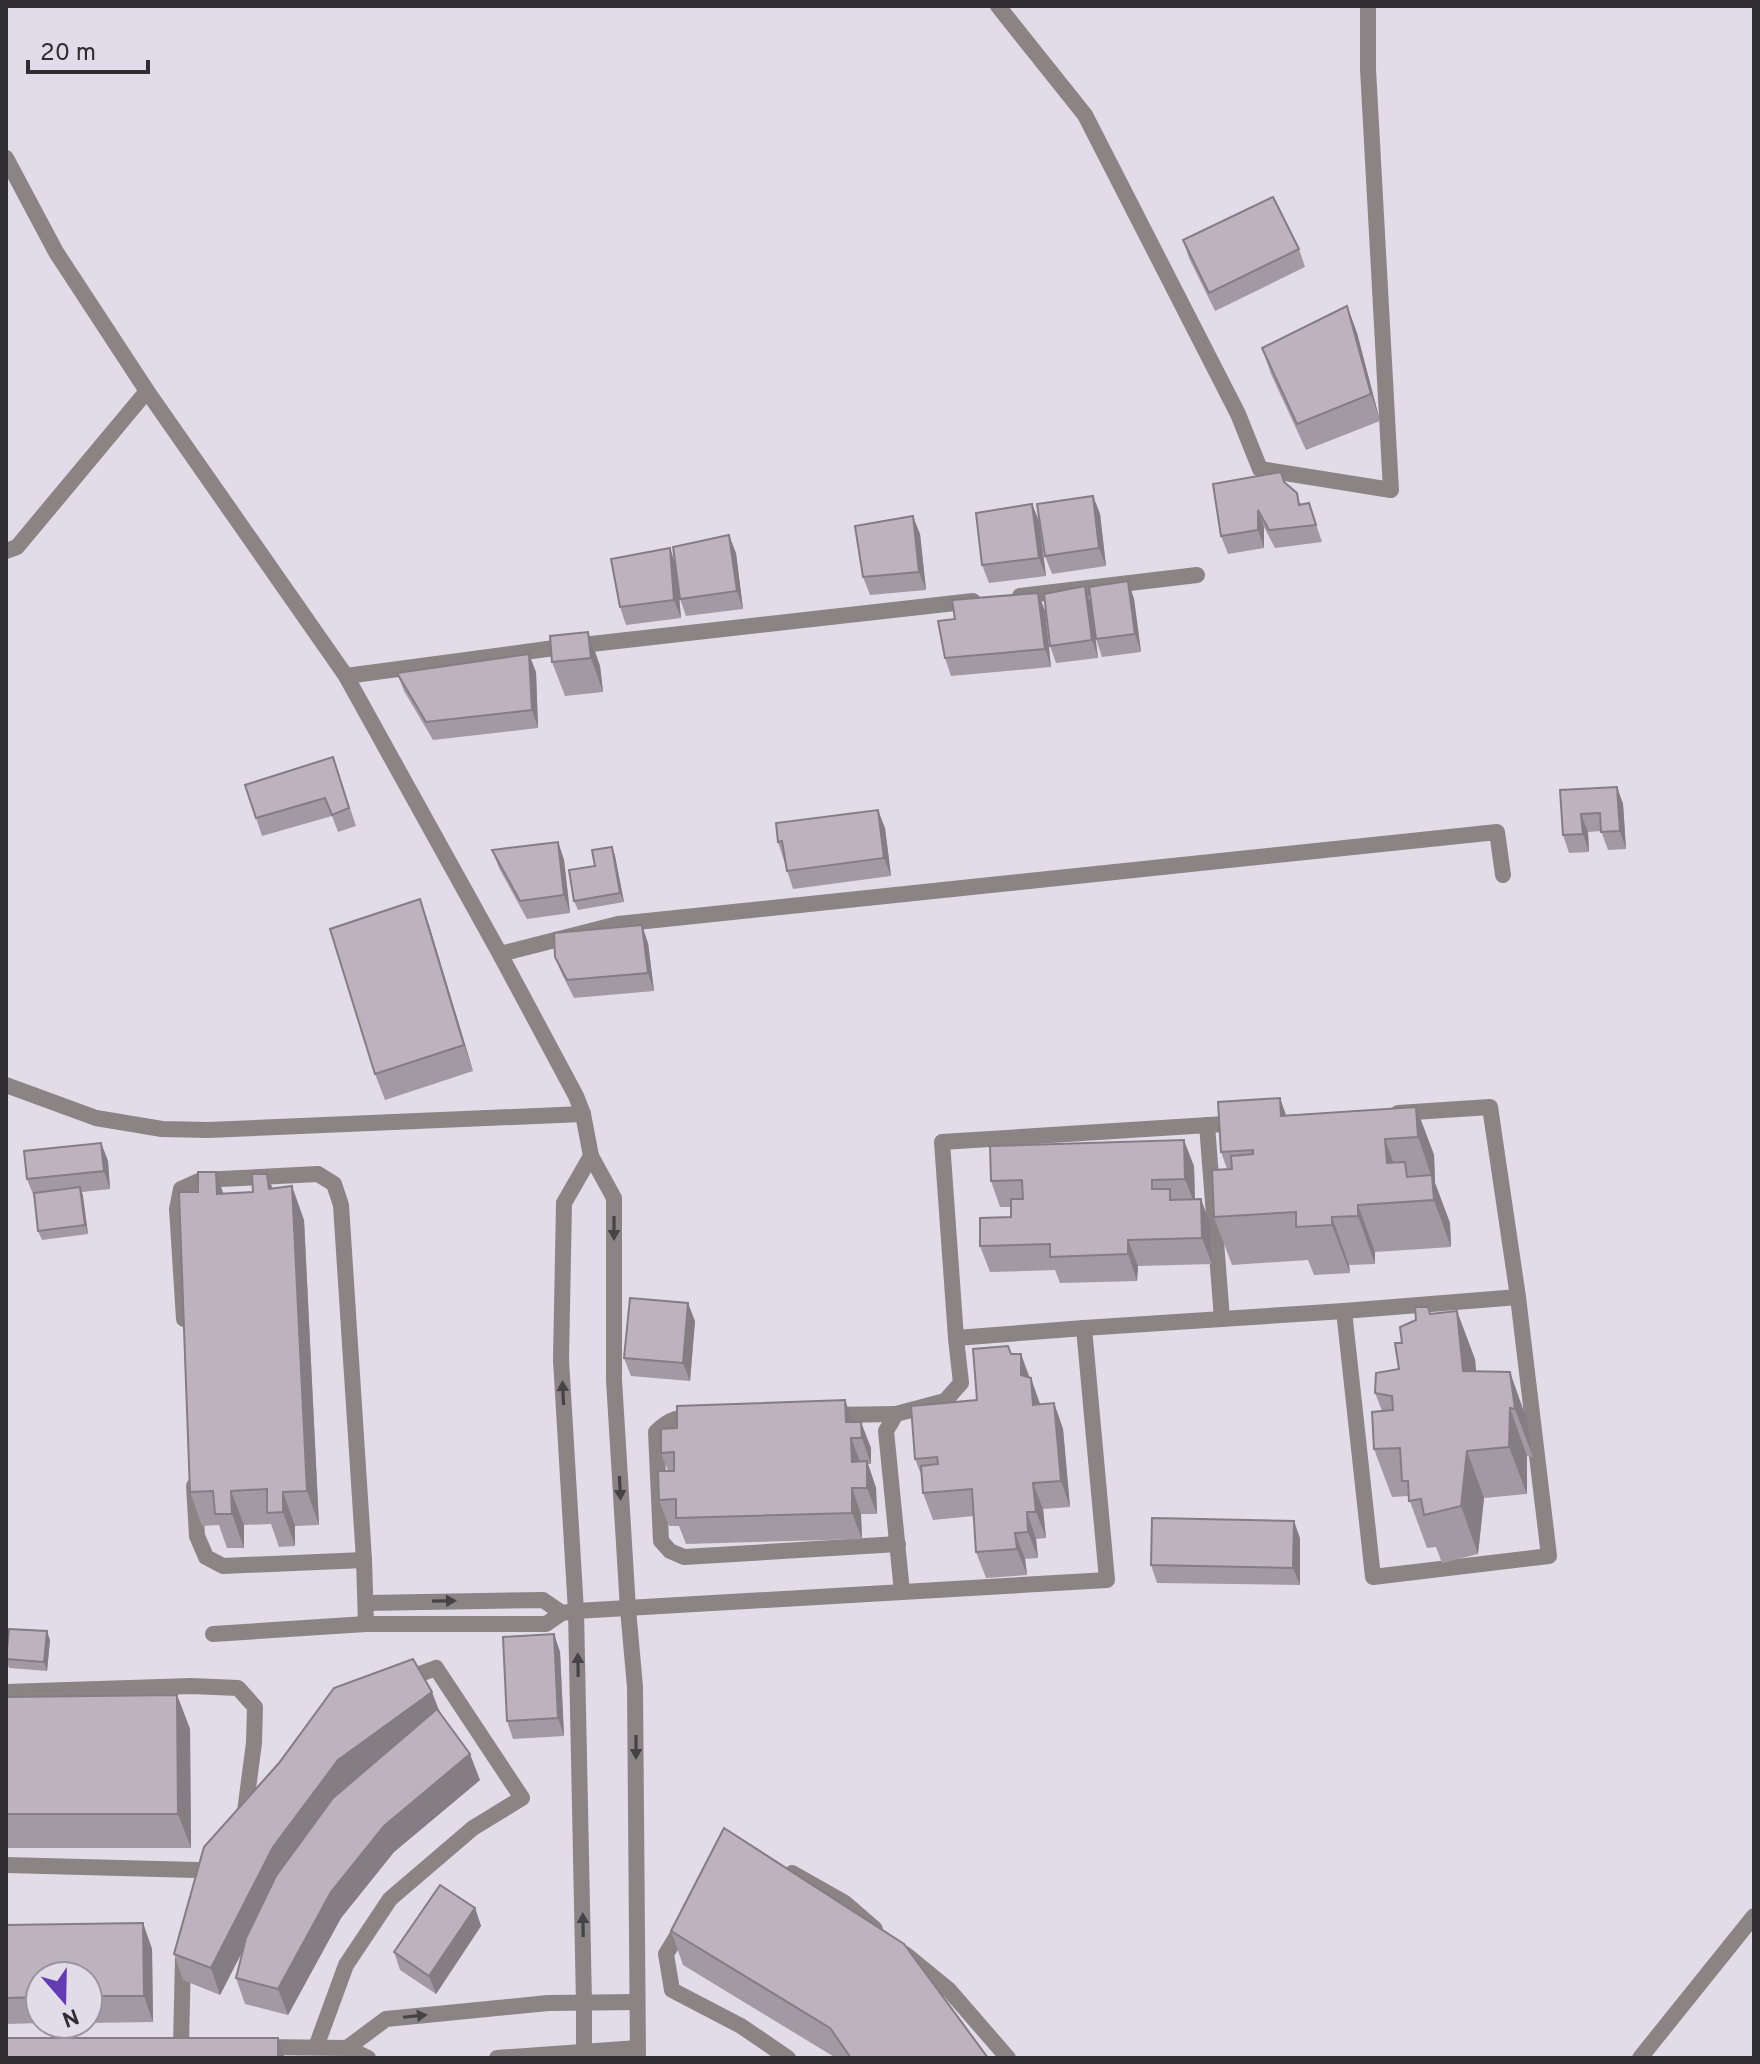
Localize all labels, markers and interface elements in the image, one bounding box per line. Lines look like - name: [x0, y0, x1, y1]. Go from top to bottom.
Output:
- scale bar: [28, 24, 148, 74]
- text: 20 m: [40, 39, 96, 69]
- one-way arrow: [608, 1216, 620, 1241]
- one-way arrow: [556, 1380, 569, 1405]
- one-way arrow: [614, 1476, 627, 1501]
- one-way arrow: [432, 1595, 457, 1608]
- one-way arrow: [571, 1652, 584, 1677]
- one-way arrow: [630, 1735, 642, 1760]
- one-way arrow: [576, 1912, 589, 1937]
- north arrow: [24, 1960, 104, 2040]
- text: N: [58, 2001, 82, 2032]
- one-way arrow: [403, 2010, 428, 2023]

